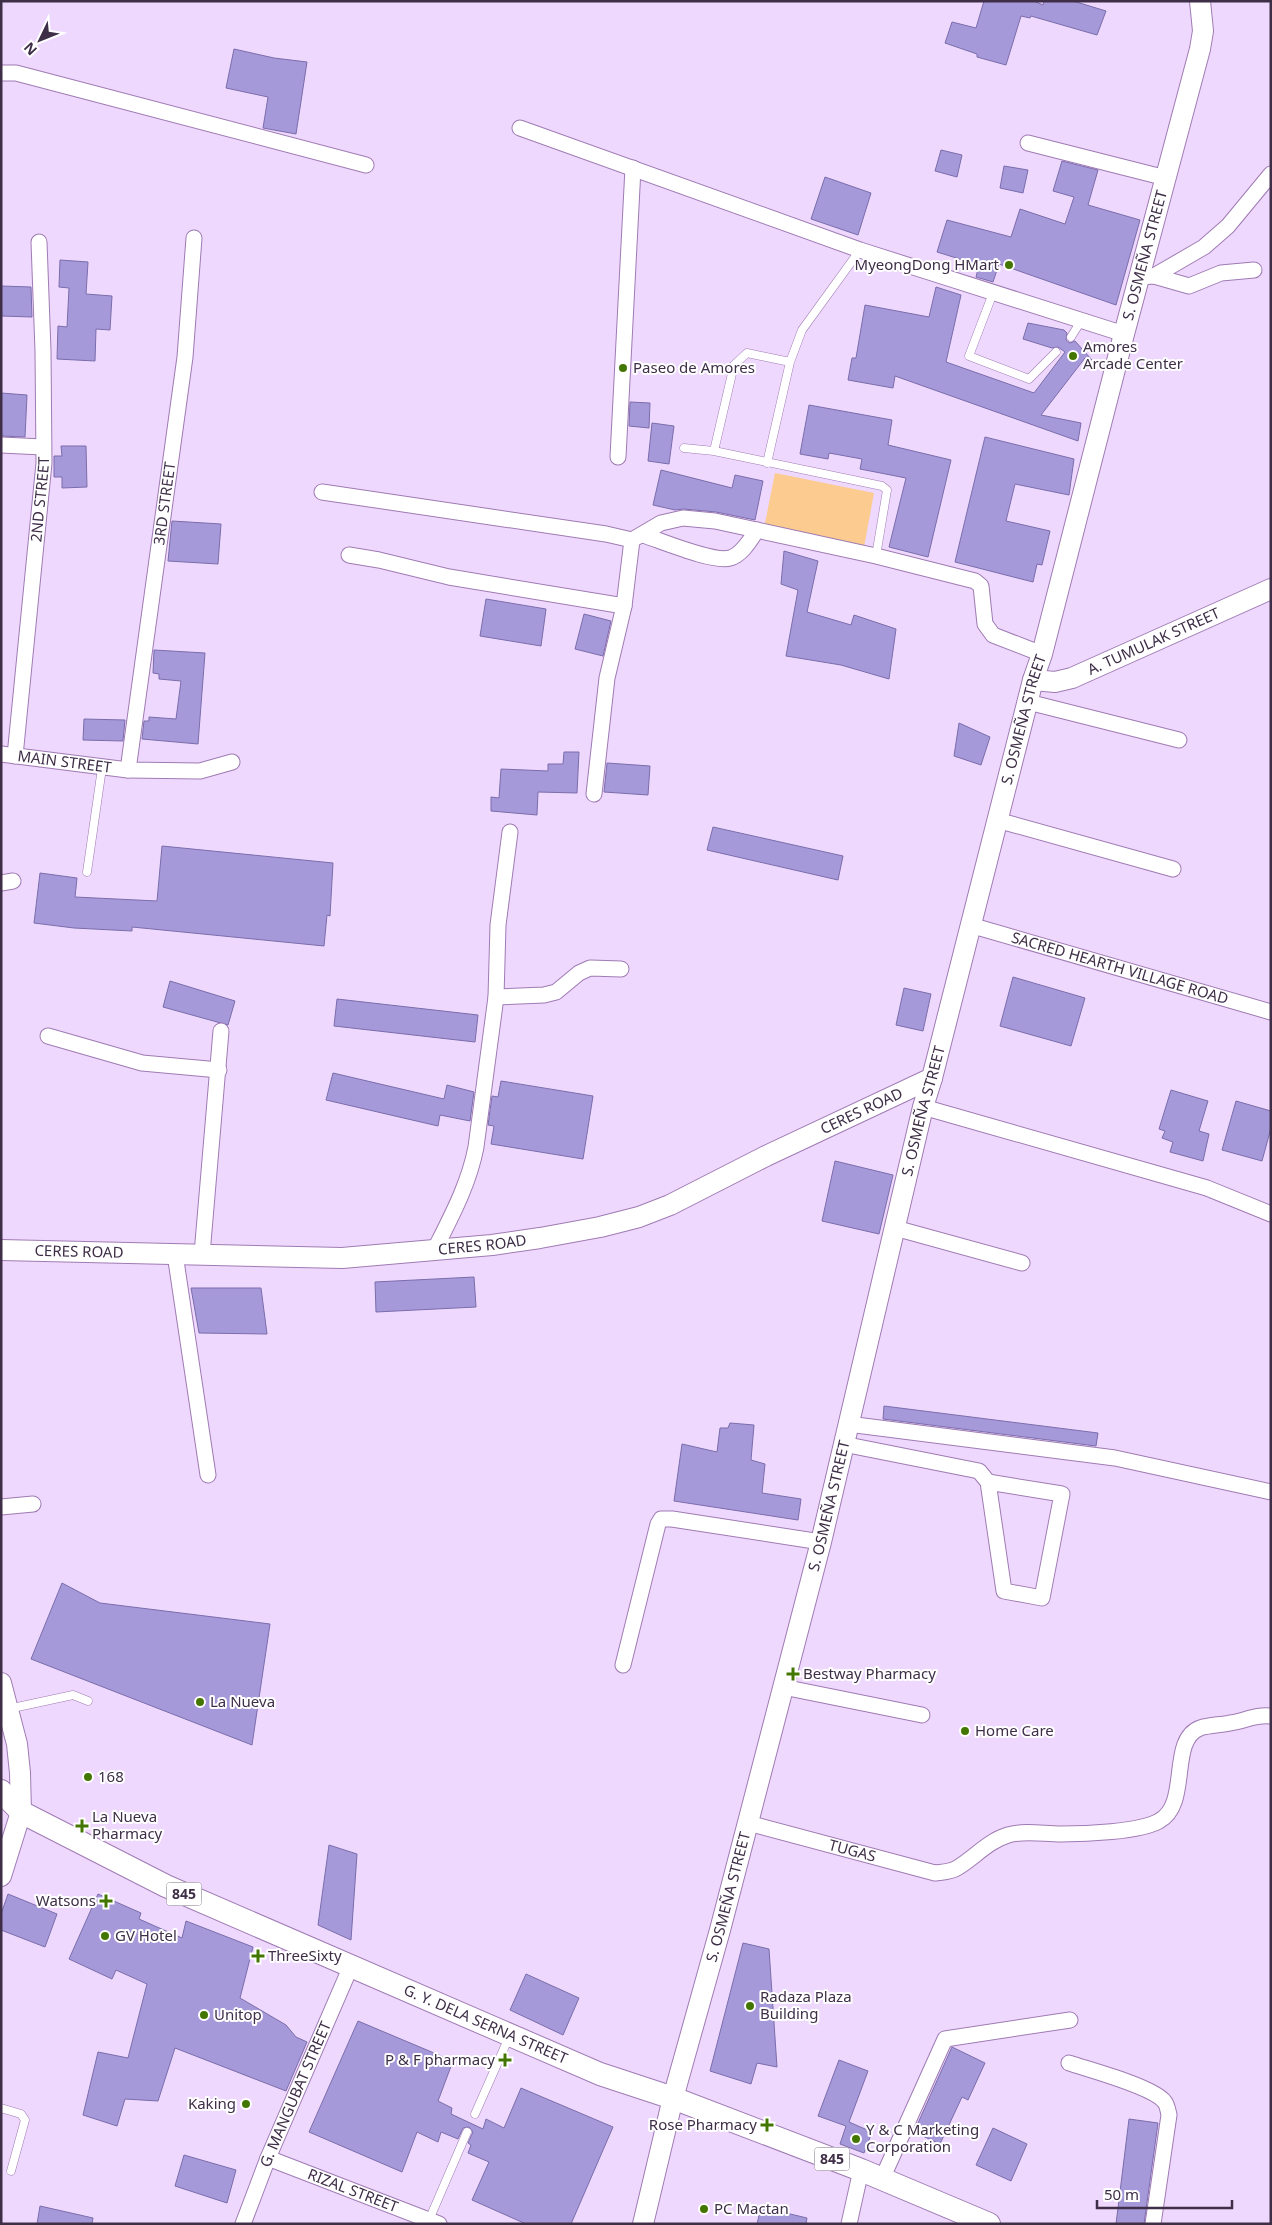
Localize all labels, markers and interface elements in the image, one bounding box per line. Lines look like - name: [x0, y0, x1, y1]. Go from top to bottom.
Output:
- north arrow: [15, 15, 65, 65]
- text: N: [19, 39, 41, 60]
- street label: S. OSMEÑA STREET: [1117, 187, 1171, 322]
- place label: MyeongDong HMart: [855, 254, 1000, 274]
- marker: MyeongDong HMart: [1003, 259, 1015, 271]
- place label: Amores Arcade Center: [1083, 336, 1183, 373]
- marker: Amores Arcade Center: [1067, 350, 1079, 362]
- place label: Paseo de Amores: [633, 357, 755, 377]
- marker: Paseo de Amores: [617, 362, 629, 374]
- street label: 2ND STREET: [25, 456, 53, 543]
- street label: 3RD STREET: [148, 460, 180, 546]
- street label: A. TUMULAK STREET: [1084, 602, 1223, 679]
- street label: S. OSMEÑA STREET: [996, 651, 1050, 787]
- street label: MAIN STREET: [16, 745, 113, 777]
- street label: SACRED HEARTH VILLAGE ROAD: [1009, 927, 1231, 1008]
- street label: S. OSMEÑA STREET: [896, 1043, 949, 1178]
- street label: CERES ROAD: [817, 1082, 906, 1138]
- street label: CERES ROAD: [437, 1229, 528, 1259]
- street label: CERES ROAD: [34, 1240, 124, 1262]
- street label: S. OSMEÑA STREET: [803, 1438, 854, 1573]
- place label: Bestway Pharmacy: [803, 1663, 936, 1683]
- marker: Bestway Pharmacy: [787, 1668, 799, 1680]
- place label: La Nueva: [210, 1691, 275, 1711]
- marker: La Nueva: [194, 1696, 206, 1708]
- place label: Home Care: [975, 1720, 1054, 1740]
- marker: Home Care: [959, 1725, 971, 1737]
- place label: 168: [98, 1766, 124, 1786]
- marker: 168: [82, 1771, 94, 1783]
- place label: La Nueva Pharmacy: [92, 1806, 163, 1843]
- marker: La Nueva Pharmacy: [76, 1820, 88, 1832]
- street label: S. OSMEÑA STREET: [701, 1829, 754, 1964]
- street label: TUGAS: [827, 1834, 878, 1866]
- road number: 845: [166, 1882, 202, 1906]
- place label: Watsons: [36, 1890, 96, 1910]
- marker: Watsons: [100, 1895, 112, 1907]
- place label: GV Hotel: [115, 1925, 177, 1945]
- marker: GV Hotel: [99, 1930, 111, 1942]
- place label: ThreeSixty: [268, 1945, 342, 1965]
- marker: ThreeSixty: [252, 1950, 264, 1962]
- street label: G. Y. DELA SERNA STREET: [401, 1979, 572, 2068]
- place label: Radaza Plaza Building: [760, 1986, 852, 2023]
- marker: Radaza Plaza Building: [744, 2000, 756, 2012]
- place label: Unitop: [214, 2004, 262, 2024]
- marker: Unitop: [198, 2009, 210, 2021]
- street label: G. MANGUBAT STREET: [255, 2017, 335, 2170]
- place label: P & F pharmacy: [385, 2049, 495, 2069]
- marker: P & F pharmacy: [499, 2054, 511, 2066]
- place label: Kaking: [188, 2093, 236, 2113]
- marker: Kaking: [240, 2098, 252, 2110]
- place label: Rose Pharmacy: [649, 2114, 757, 2134]
- marker: Rose Pharmacy: [761, 2119, 773, 2131]
- place label: Y & C Marketing Corporation: [866, 2119, 979, 2156]
- marker: Y & C Marketing Corporation: [850, 2133, 862, 2145]
- road number: 845: [814, 2148, 850, 2170]
- street label: RIZAL STREET: [305, 2163, 402, 2217]
- scale bar: [1097, 2178, 1232, 2210]
- text: 50 m: [1104, 2184, 1139, 2204]
- place label: PC Mactan: [714, 2198, 789, 2218]
- marker: PC Mactan: [698, 2203, 710, 2215]

